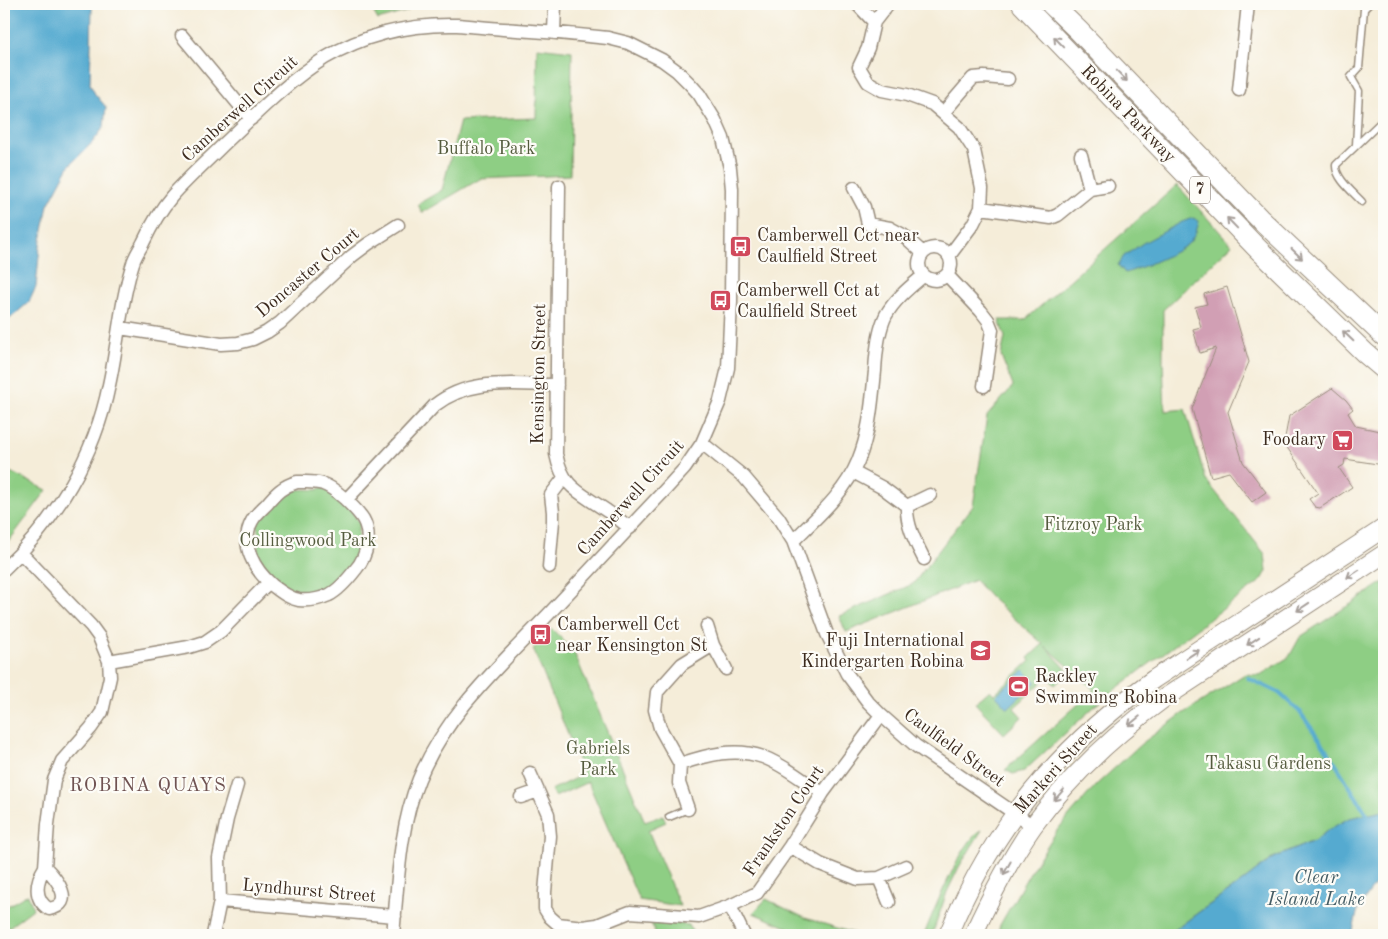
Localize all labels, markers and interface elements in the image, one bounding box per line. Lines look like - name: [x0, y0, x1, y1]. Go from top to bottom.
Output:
- one-way arrow: [1053, 36, 1065, 49]
- street label: Camberwell Circuit: [179, 52, 301, 166]
- street label: Robina Parkway: [1077, 62, 1179, 167]
- one-way arrow: [1116, 69, 1128, 82]
- park label: Buffalo Park: [437, 140, 535, 158]
- road number: 7: [1190, 176, 1210, 204]
- one-way arrow: [1226, 217, 1238, 229]
- street label: Doncaster Court: [253, 225, 363, 321]
- place label: Camberwell Cct near Caulfield Street: [757, 227, 919, 266]
- bus stop icon: Camberwell Cct near Caulfield Street: [729, 234, 753, 258]
- one-way arrow: [1291, 248, 1303, 260]
- place label: Camberwell Cct at Caulfield Street: [737, 282, 880, 321]
- bus stop icon: Camberwell Cct at Caulfield Street: [709, 289, 733, 313]
- street label: Kensington Street: [529, 303, 549, 445]
- one-way arrow: [1343, 331, 1355, 343]
- supermarket icon: Foodary: [1330, 428, 1354, 452]
- place label: Foodary: [1262, 431, 1326, 449]
- street label: Camberwell Circuit: [574, 437, 688, 559]
- park label: Fitzroy Park: [1043, 516, 1143, 534]
- park label: Collingwood Park: [239, 532, 377, 550]
- one-way arrow: [1346, 569, 1360, 580]
- one-way arrow: [1296, 602, 1310, 612]
- place label: Camberwell Cct near Kensington St: [557, 616, 707, 655]
- bus stop icon: Camberwell Cct near Kensington St: [529, 623, 553, 647]
- place label: Fuji International Kindergarten Robina: [801, 632, 964, 671]
- one-way arrow: [1246, 636, 1260, 646]
- school or university icon: Fuji International Kindergarten Robina: [968, 639, 992, 663]
- one-way arrow: [1186, 648, 1200, 659]
- place label: Rackley Swimming Robina: [1035, 668, 1178, 707]
- sports icon: Rackley Swimming Robina: [1007, 675, 1031, 699]
- street label: Caulfield Street: [900, 705, 1008, 791]
- one-way arrow: [1127, 716, 1140, 727]
- street label: Markeri Street: [1011, 721, 1101, 817]
- park label: Gabriels Park: [566, 740, 630, 779]
- park label: Takasu Gardens: [1205, 755, 1331, 773]
- street label: Frankston Court: [740, 762, 828, 880]
- district label: ROBINA QUAYS: [69, 777, 227, 796]
- one-way arrow: [1053, 788, 1065, 801]
- one-way arrow: [1002, 860, 1012, 875]
- water label: Clear Island Lake: [1266, 869, 1365, 910]
- street label: Lyndhurst Street: [241, 876, 377, 906]

